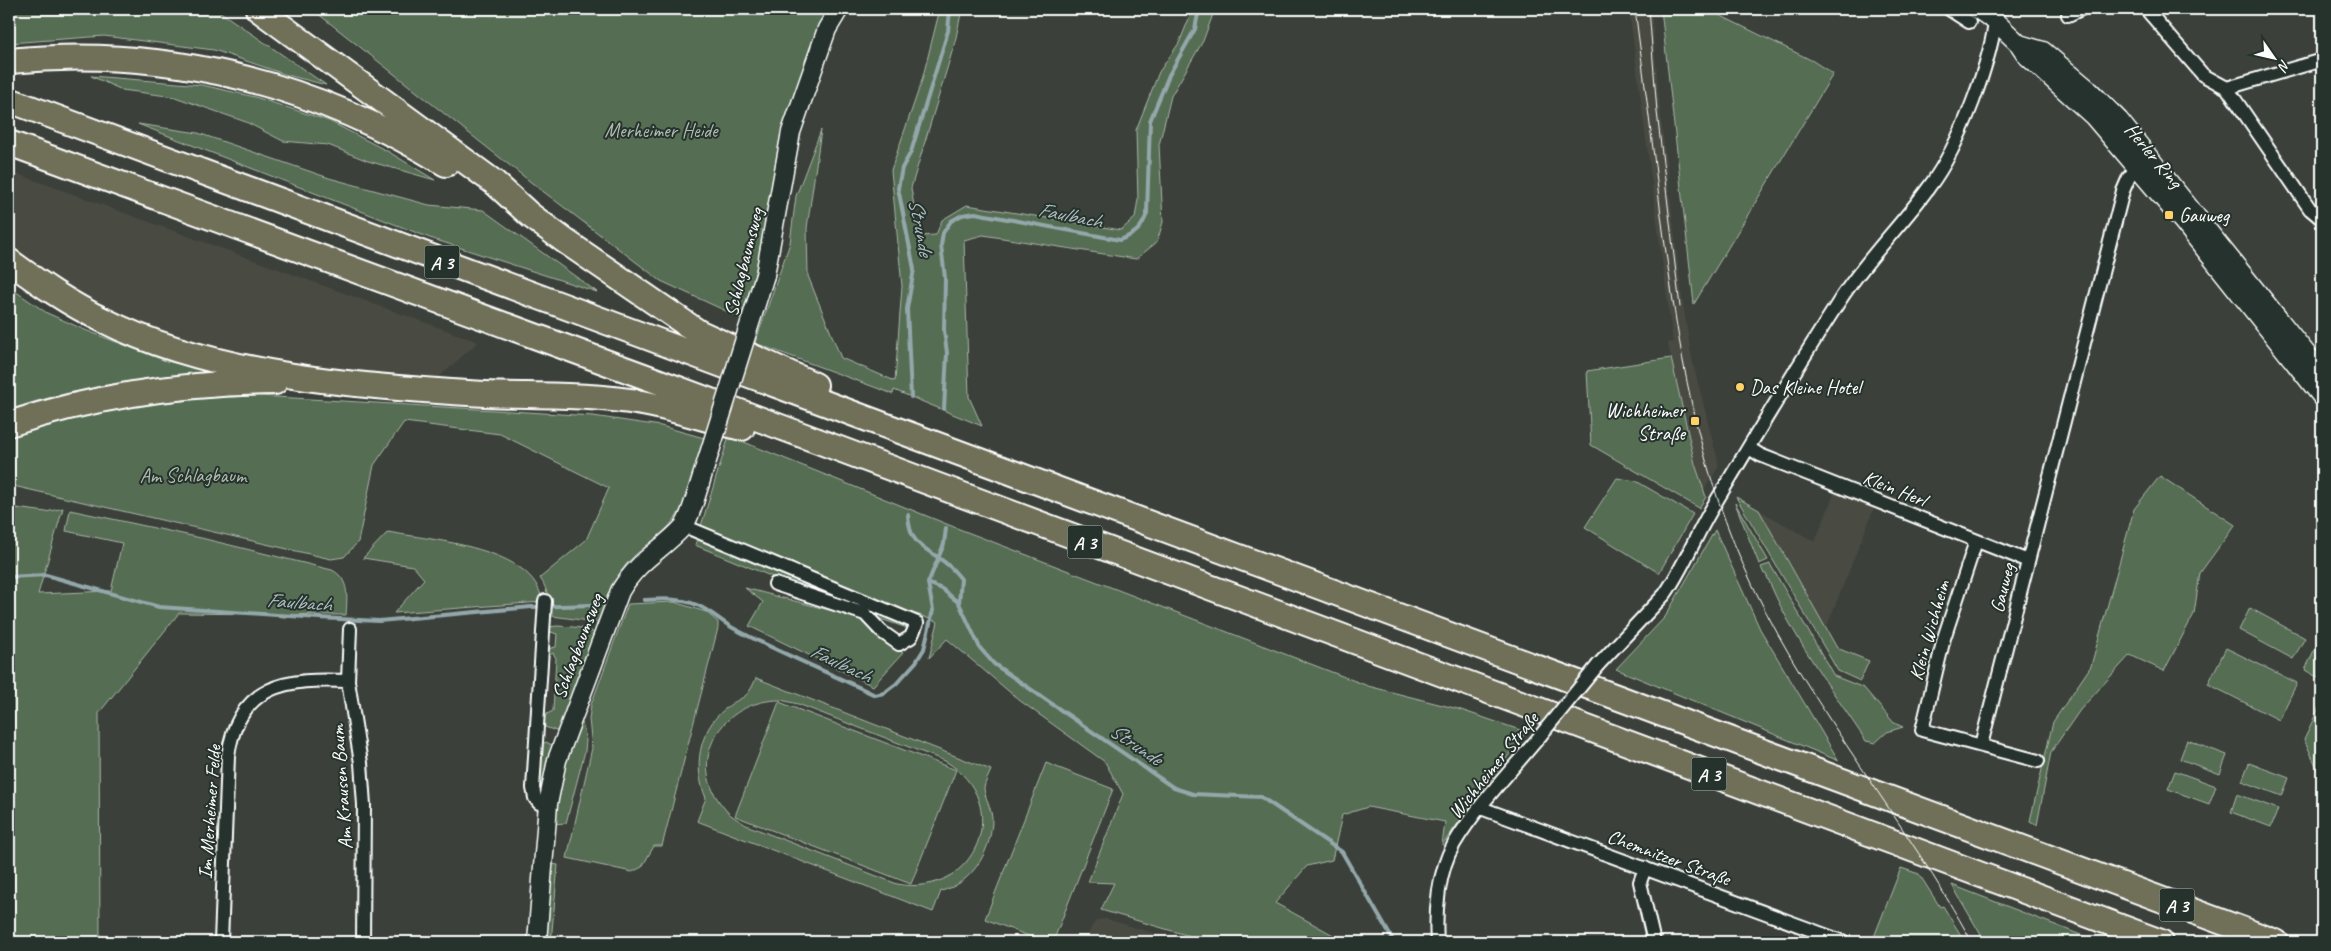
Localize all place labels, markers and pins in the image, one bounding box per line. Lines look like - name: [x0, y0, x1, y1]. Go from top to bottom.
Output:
- place label: Gauweg: [2179, 203, 2231, 228]
- marker: Gauweg: [2163, 209, 2175, 221]
- place label: Das Kleine Hotel: [1750, 375, 1864, 400]
- marker: Das Kleine Hotel: [1734, 381, 1746, 393]
- place label: Wichheimer Straße: [1606, 398, 1687, 446]
- marker: Wichheimer Straße: [1689, 415, 1701, 427]

